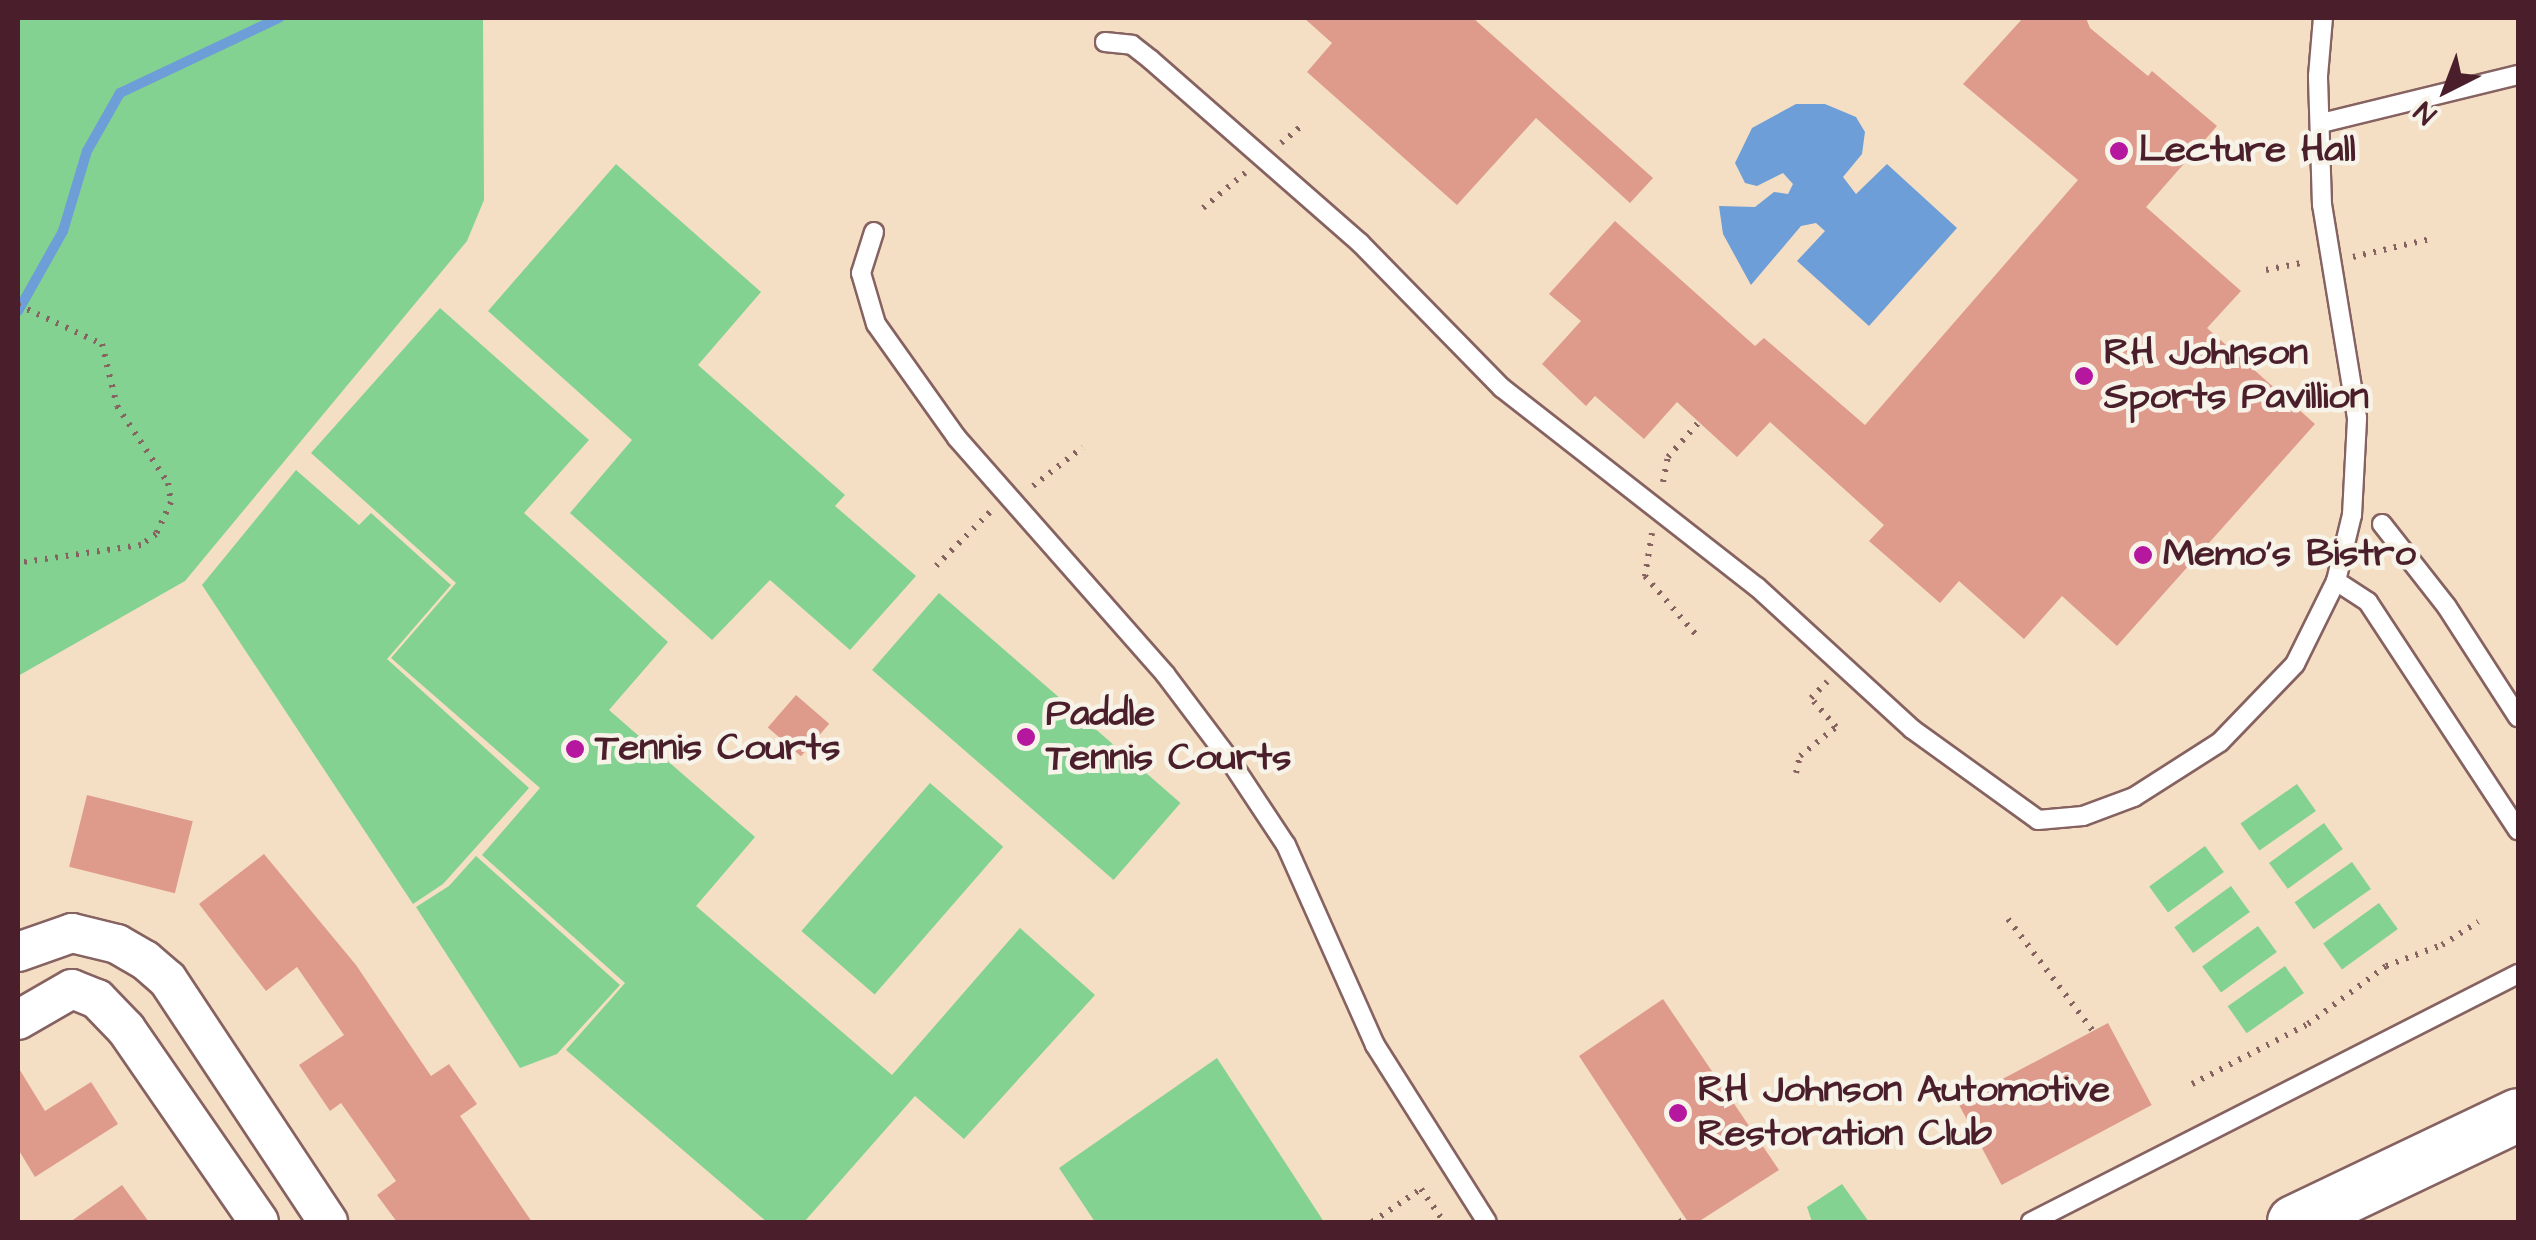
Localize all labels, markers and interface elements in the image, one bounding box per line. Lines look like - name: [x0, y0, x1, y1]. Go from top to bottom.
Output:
- north arrow: [2396, 40, 2496, 140]
- text: N: [2406, 92, 2445, 133]
- place label: Lecture Hall: [2139, 128, 2356, 174]
- marker: Lecture Hall: [2108, 140, 2130, 162]
- place label: RH Johnson Sports Pavillion: [2104, 331, 2369, 420]
- marker: RH Johnson Sports Pavillion: [2073, 365, 2095, 387]
- place label: Memo's Bistro: [2163, 532, 2416, 578]
- marker: Memo's Bistro: [2132, 544, 2154, 566]
- place label: Paddle Tennis Courts: [1046, 692, 1291, 782]
- place label: Tennis Courts: [595, 726, 840, 772]
- marker: Paddle Tennis Courts: [1015, 726, 1037, 748]
- marker: Tennis Courts: [564, 738, 586, 760]
- place label: RH Johnson Automotive Restoration Club: [1698, 1068, 2110, 1158]
- marker: RH Johnson Automotive Restoration Club: [1667, 1102, 1689, 1124]

